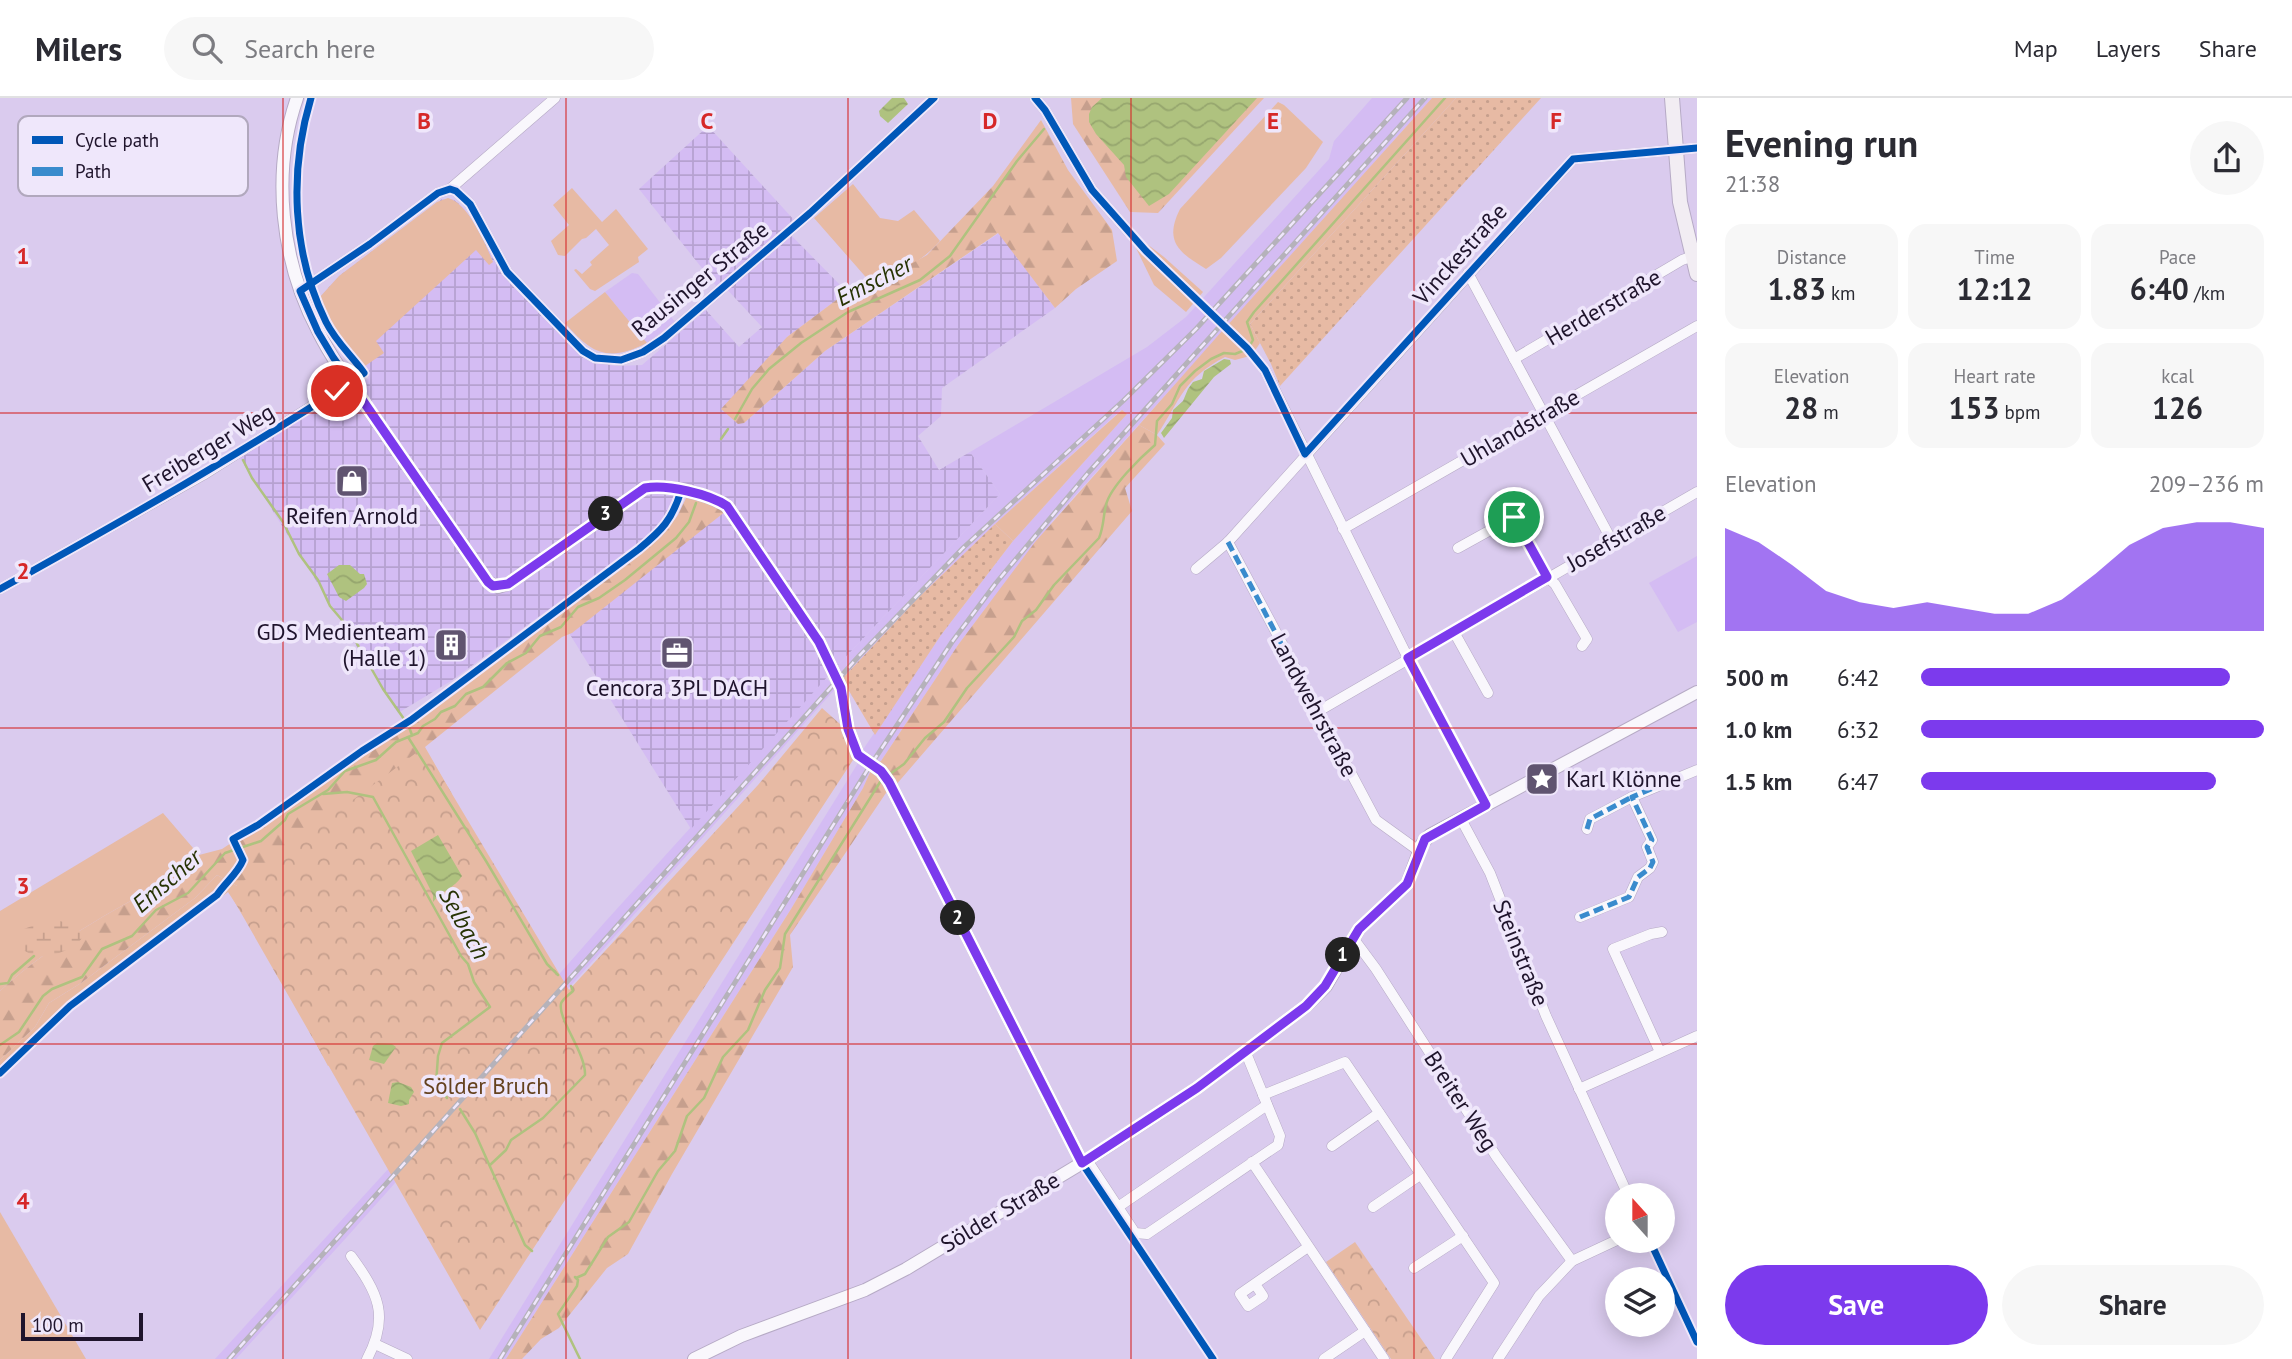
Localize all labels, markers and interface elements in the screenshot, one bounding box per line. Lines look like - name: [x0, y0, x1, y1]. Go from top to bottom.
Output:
- search box: [164, 17, 654, 80]
- text: Milers: [35, 27, 122, 70]
- icon: search: [188, 29, 226, 67]
- text: Search here: [244, 32, 375, 65]
- text: Map: [2014, 33, 2058, 64]
- text: Layers: [2096, 33, 2161, 64]
- text: Share: [2199, 33, 2257, 64]
- text: B: [417, 106, 431, 135]
- text: C: [701, 106, 714, 135]
- text: D: [983, 106, 997, 135]
- text: E: [1267, 106, 1279, 135]
- text: F: [1550, 106, 1562, 135]
- legend: [18, 116, 248, 196]
- text: Evening run: [1725, 118, 1918, 167]
- button: share: [2190, 121, 2264, 195]
- text: Cycle path: [75, 128, 159, 152]
- text: Path: [75, 159, 111, 183]
- text: 21:38: [1725, 169, 1780, 198]
- street label: Vinckestraße: [1406, 197, 1513, 311]
- street label: Rausinger Straße: [625, 214, 774, 343]
- text: 1: [16, 241, 30, 270]
- text: Distance: [1777, 245, 1846, 269]
- text: Time: [1974, 245, 2015, 269]
- text: Pace: [2159, 245, 2196, 269]
- water label: Emscher: [830, 247, 919, 313]
- street label: Herderstraße: [1540, 262, 1666, 351]
- text: 1.83: [1767, 269, 1826, 308]
- text: 12:12: [1956, 269, 2033, 308]
- text: 6:40: [2130, 269, 2189, 308]
- text: km: [1826, 281, 1856, 305]
- text: /km: [2189, 281, 2225, 305]
- pin: [307, 361, 367, 421]
- text: Elevation: [1774, 364, 1849, 388]
- text: Heart rate: [1953, 364, 2036, 388]
- text: kcal: [2161, 364, 2194, 388]
- icon: check: [318, 372, 356, 410]
- street label: Uhlandstraße: [1455, 382, 1584, 473]
- text: 28: [1784, 388, 1818, 427]
- text: 153: [1948, 388, 1999, 427]
- text: 126: [2152, 388, 2203, 427]
- street label: Freiberger Weg: [136, 397, 279, 498]
- text: m: [1818, 400, 1839, 424]
- text: bpm: [1999, 400, 2041, 424]
- shop icon: Reifen Arnold: [333, 462, 371, 500]
- text: Elevation: [1725, 469, 1817, 498]
- text: 209–236 m: [2149, 469, 2264, 498]
- pin: [1484, 487, 1544, 547]
- pin: 3: [588, 496, 624, 532]
- icon: arrive: [1495, 498, 1533, 536]
- street label: Josefstraße: [1560, 498, 1671, 578]
- place label: Reifen Arnold: [286, 501, 418, 530]
- text: 3: [600, 501, 611, 525]
- text: 2: [16, 556, 30, 585]
- place label: GDS Medienteam (Halle 1): [257, 617, 426, 672]
- building icon: GDS Medienteam (Halle 1): [432, 626, 470, 664]
- street label: Landwehrstraße: [1264, 628, 1364, 782]
- office icon: Cencora 3PL DACH: [658, 634, 696, 672]
- text: 500 m: [1725, 663, 1788, 692]
- text: 6:42: [1837, 663, 1880, 692]
- place label: Cencora 3PL DACH: [586, 673, 768, 702]
- text: 1.0 km: [1725, 715, 1792, 744]
- text: 6:32: [1837, 715, 1880, 744]
- place icon: Karl Klönne: [1523, 760, 1561, 798]
- place label: Karl Klönne: [1566, 764, 1681, 793]
- text: 1.5 km: [1725, 767, 1792, 796]
- text: 6:47: [1837, 767, 1880, 796]
- water label: Emscher: [126, 841, 209, 919]
- text: 3: [16, 871, 30, 900]
- water label: Selbach: [432, 883, 497, 965]
- street label: Steinstraße: [1487, 895, 1556, 1010]
- pin: 2: [940, 900, 976, 936]
- text: 2: [952, 905, 963, 929]
- pin: 1: [1326, 938, 1360, 972]
- text: 1: [1337, 942, 1348, 966]
- street label: Breiter Weg: [1418, 1045, 1505, 1156]
- park label: Sölder Bruch: [423, 1071, 549, 1100]
- street label: Sölder Straße: [935, 1165, 1065, 1258]
- north arrow: [1605, 1183, 1675, 1253]
- map controls: [1605, 1183, 1675, 1337]
- text: 4: [16, 1186, 30, 1215]
- button: Save: [1725, 1265, 1988, 1345]
- button: Share: [2002, 1265, 2264, 1345]
- button: layers: [1605, 1267, 1675, 1337]
- scale bar: [21, 1310, 144, 1342]
- text: 100 m: [32, 1313, 84, 1337]

